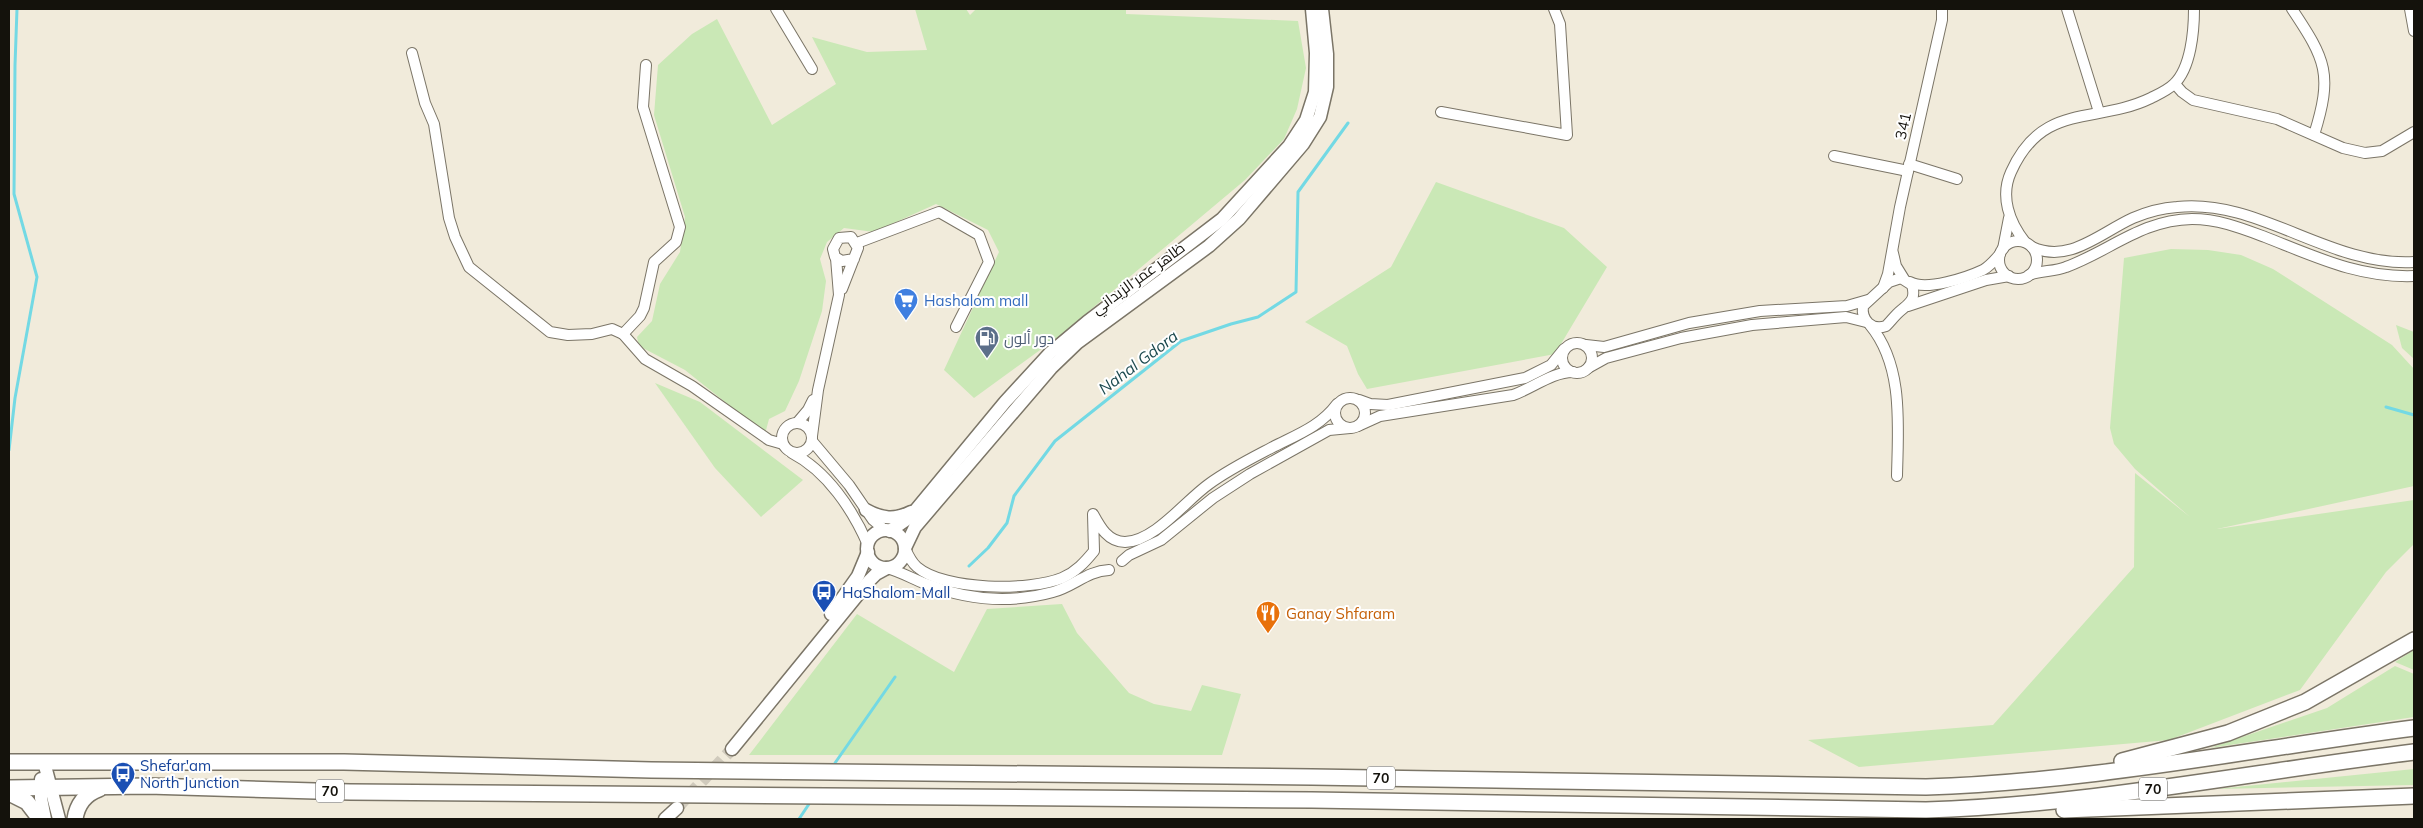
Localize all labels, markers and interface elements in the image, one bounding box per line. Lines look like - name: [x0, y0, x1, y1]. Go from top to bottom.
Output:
- street label: 341: [1891, 111, 1915, 141]
- street label: ظاهر عمر الزيداني: [1088, 238, 1190, 321]
- supermarket icon: Hashalom mall: [893, 287, 919, 321]
- place label: Hashalom mall: [924, 291, 1028, 310]
- fuel station icon: دور ألون: [974, 325, 1000, 359]
- water label: Nahal Gdora: [1094, 325, 1182, 398]
- place label: دور ألون: [1004, 329, 1054, 349]
- bus stop icon: HaShalom-Mall: [811, 579, 837, 613]
- place label: HaShalom-Mall: [842, 583, 950, 602]
- restaurant icon: Ganay Shfaram: [1255, 600, 1281, 634]
- place label: Ganay Shfaram: [1286, 604, 1395, 623]
- place label: Shefar'am North Junction: [140, 756, 240, 792]
- bus stop icon: Shefar'am North Junction: [110, 761, 136, 795]
- road number: 70: [1367, 766, 1395, 790]
- road number: 70: [2139, 778, 2167, 801]
- road number: 70: [316, 779, 344, 802]

